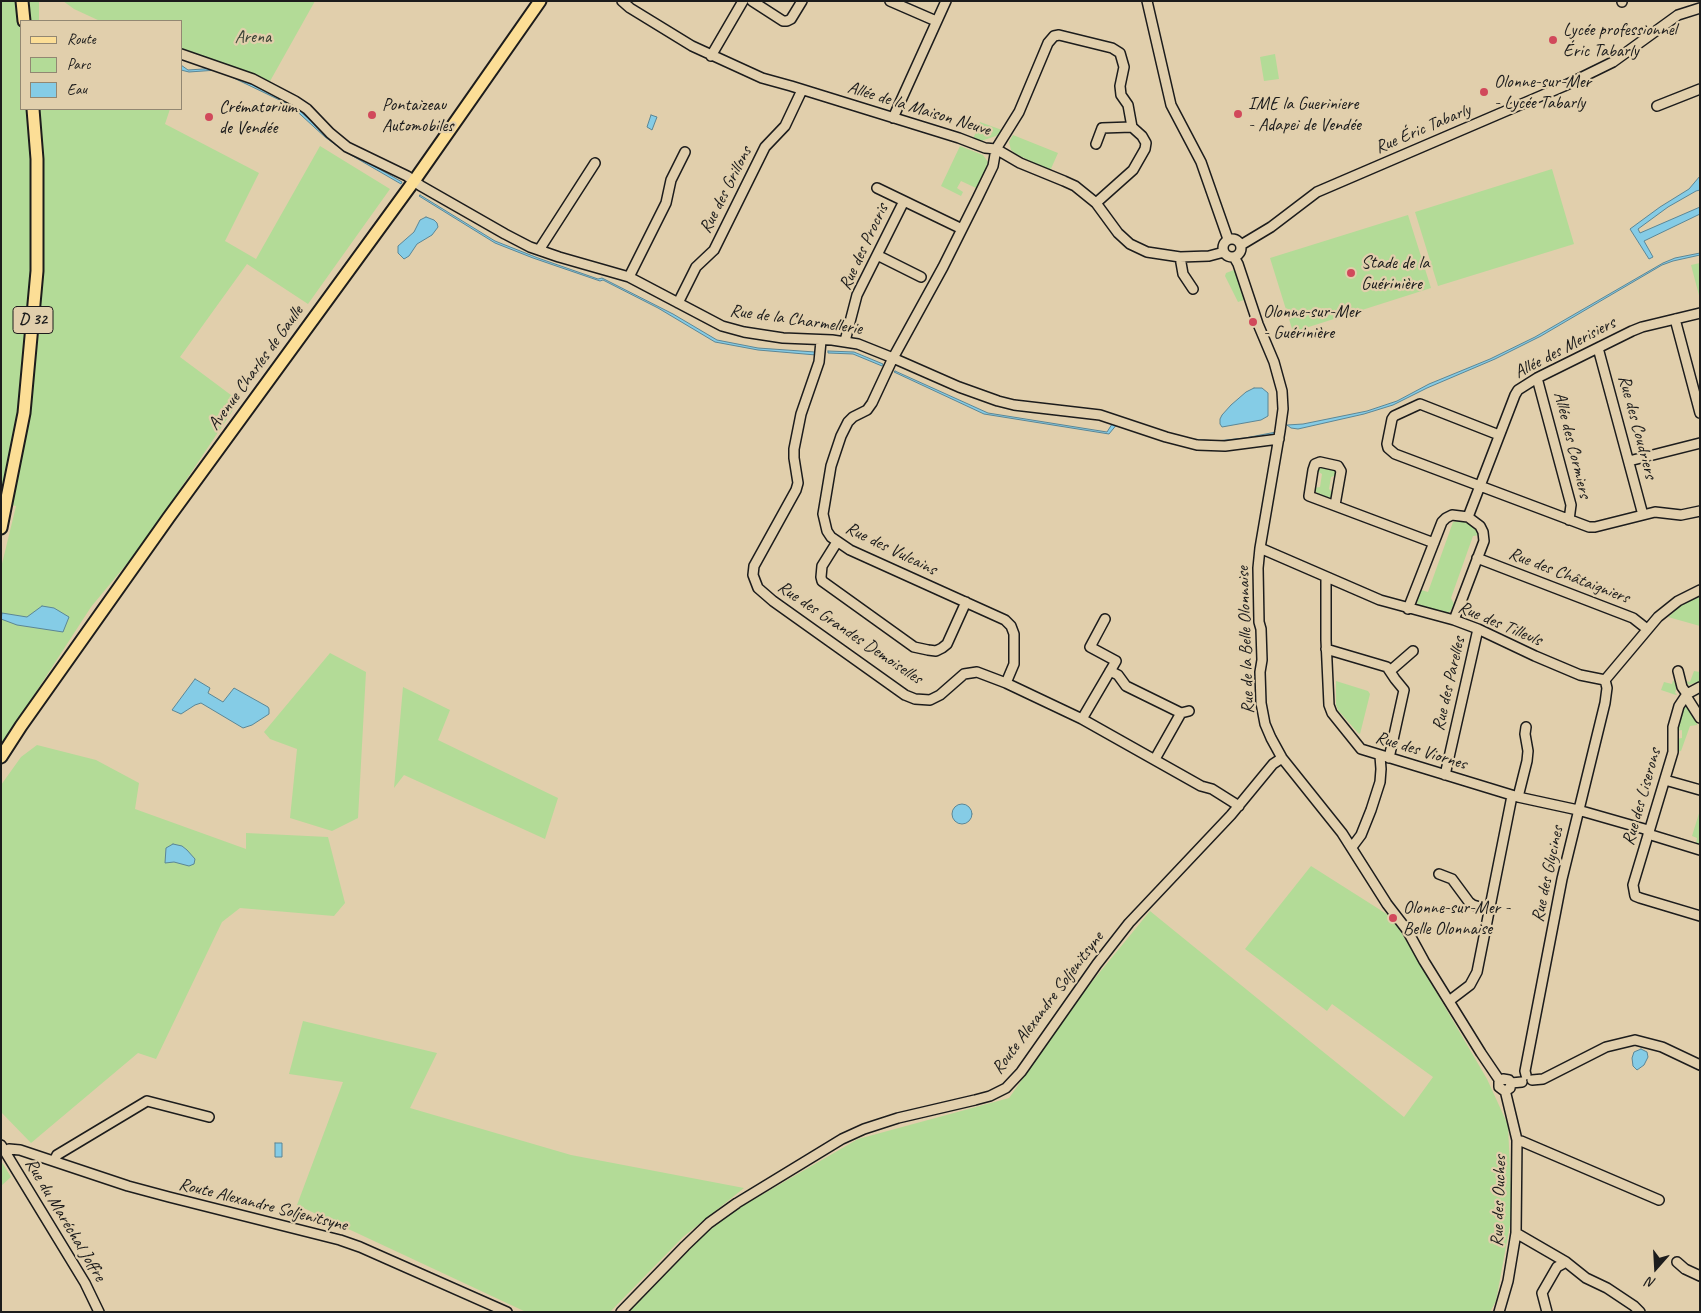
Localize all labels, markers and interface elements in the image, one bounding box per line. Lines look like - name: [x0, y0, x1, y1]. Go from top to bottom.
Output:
- place label: Lycée professionnel Éric Tabarly: [1563, 19, 1677, 62]
- legend: [20, 20, 182, 110]
- park label: Arena: [235, 26, 271, 48]
- text: Route: [67, 30, 96, 49]
- marker: Lycée professionnel Éric Tabarly: [1547, 34, 1559, 46]
- text: Parc: [67, 55, 91, 74]
- place label: Olonne-sur-Mer - Lycée Tabarly: [1494, 71, 1591, 114]
- street label: Allée de la Maison Neuve: [845, 77, 993, 141]
- text: Eau: [67, 80, 87, 99]
- marker: Olonne-sur-Mer - Lycée Tabarly: [1478, 86, 1490, 98]
- place label: IME la Gueriniere - Adapei de Vendée: [1248, 93, 1361, 136]
- place label: Pontaizeau Automobiles: [382, 94, 453, 136]
- place label: Crématorium de Vendée: [219, 96, 297, 138]
- street label: Rue Éric Tabarly: [1372, 99, 1474, 159]
- marker: IME la Gueriniere - Adapei de Vendée: [1232, 108, 1244, 120]
- marker: Pontaizeau Automobiles: [366, 109, 378, 121]
- marker: Crématorium de Vendée: [203, 111, 215, 123]
- street label: Rue des Grillons: [695, 143, 757, 237]
- street label: Rue des Procris: [835, 200, 893, 294]
- place label: Stade de la Guérinière: [1361, 252, 1429, 294]
- marker: Stade de la Guérinière: [1345, 267, 1357, 279]
- street label: Rue de la Charmellerie: [729, 300, 863, 340]
- street label: Avenue Charles de Gaulle: [204, 301, 308, 435]
- place label: Olonne-sur-Mer - Guérinière: [1263, 301, 1360, 344]
- road number: D 32: [13, 306, 53, 334]
- street label: Allée des Merisiers: [1511, 312, 1619, 384]
- marker: Olonne-sur-Mer - Guérinière: [1247, 316, 1259, 328]
- street label: Rue des Coudriers: [1613, 373, 1661, 481]
- street label: Allée des Cormiers: [1548, 390, 1596, 500]
- street label: Rue des Vulcains: [842, 518, 940, 580]
- street label: Rue des Châtaigniers: [1506, 543, 1632, 609]
- street label: Rue de la Belle Olonnaise: [1233, 566, 1259, 714]
- street label: Rue des Grandes Demoiselles: [773, 576, 927, 690]
- street label: Rue des Tilleuls: [1455, 597, 1545, 651]
- street label: Rue des Parelles: [1428, 635, 1470, 733]
- street label: Rue des Viornes: [1373, 727, 1469, 775]
- street label: Rue des Liserons: [1618, 746, 1666, 848]
- street label: Rue des Glycines: [1527, 824, 1569, 924]
- place label: Olonne-sur-Mer - Belle Olonnaise: [1403, 897, 1510, 940]
- marker: Olonne-sur-Mer - Belle Olonnaise: [1387, 912, 1399, 924]
- street label: Route Alexandre Soljenitsyne: [987, 927, 1109, 1079]
- street label: Rue du Maréchal Joffre: [20, 1154, 110, 1286]
- street label: Rue des Ouches: [1487, 1155, 1511, 1247]
- street label: Route Alexandre Soljenitsyne: [176, 1174, 350, 1236]
- north arrow: [1631, 1243, 1681, 1293]
- text: N: [1644, 1273, 1658, 1292]

